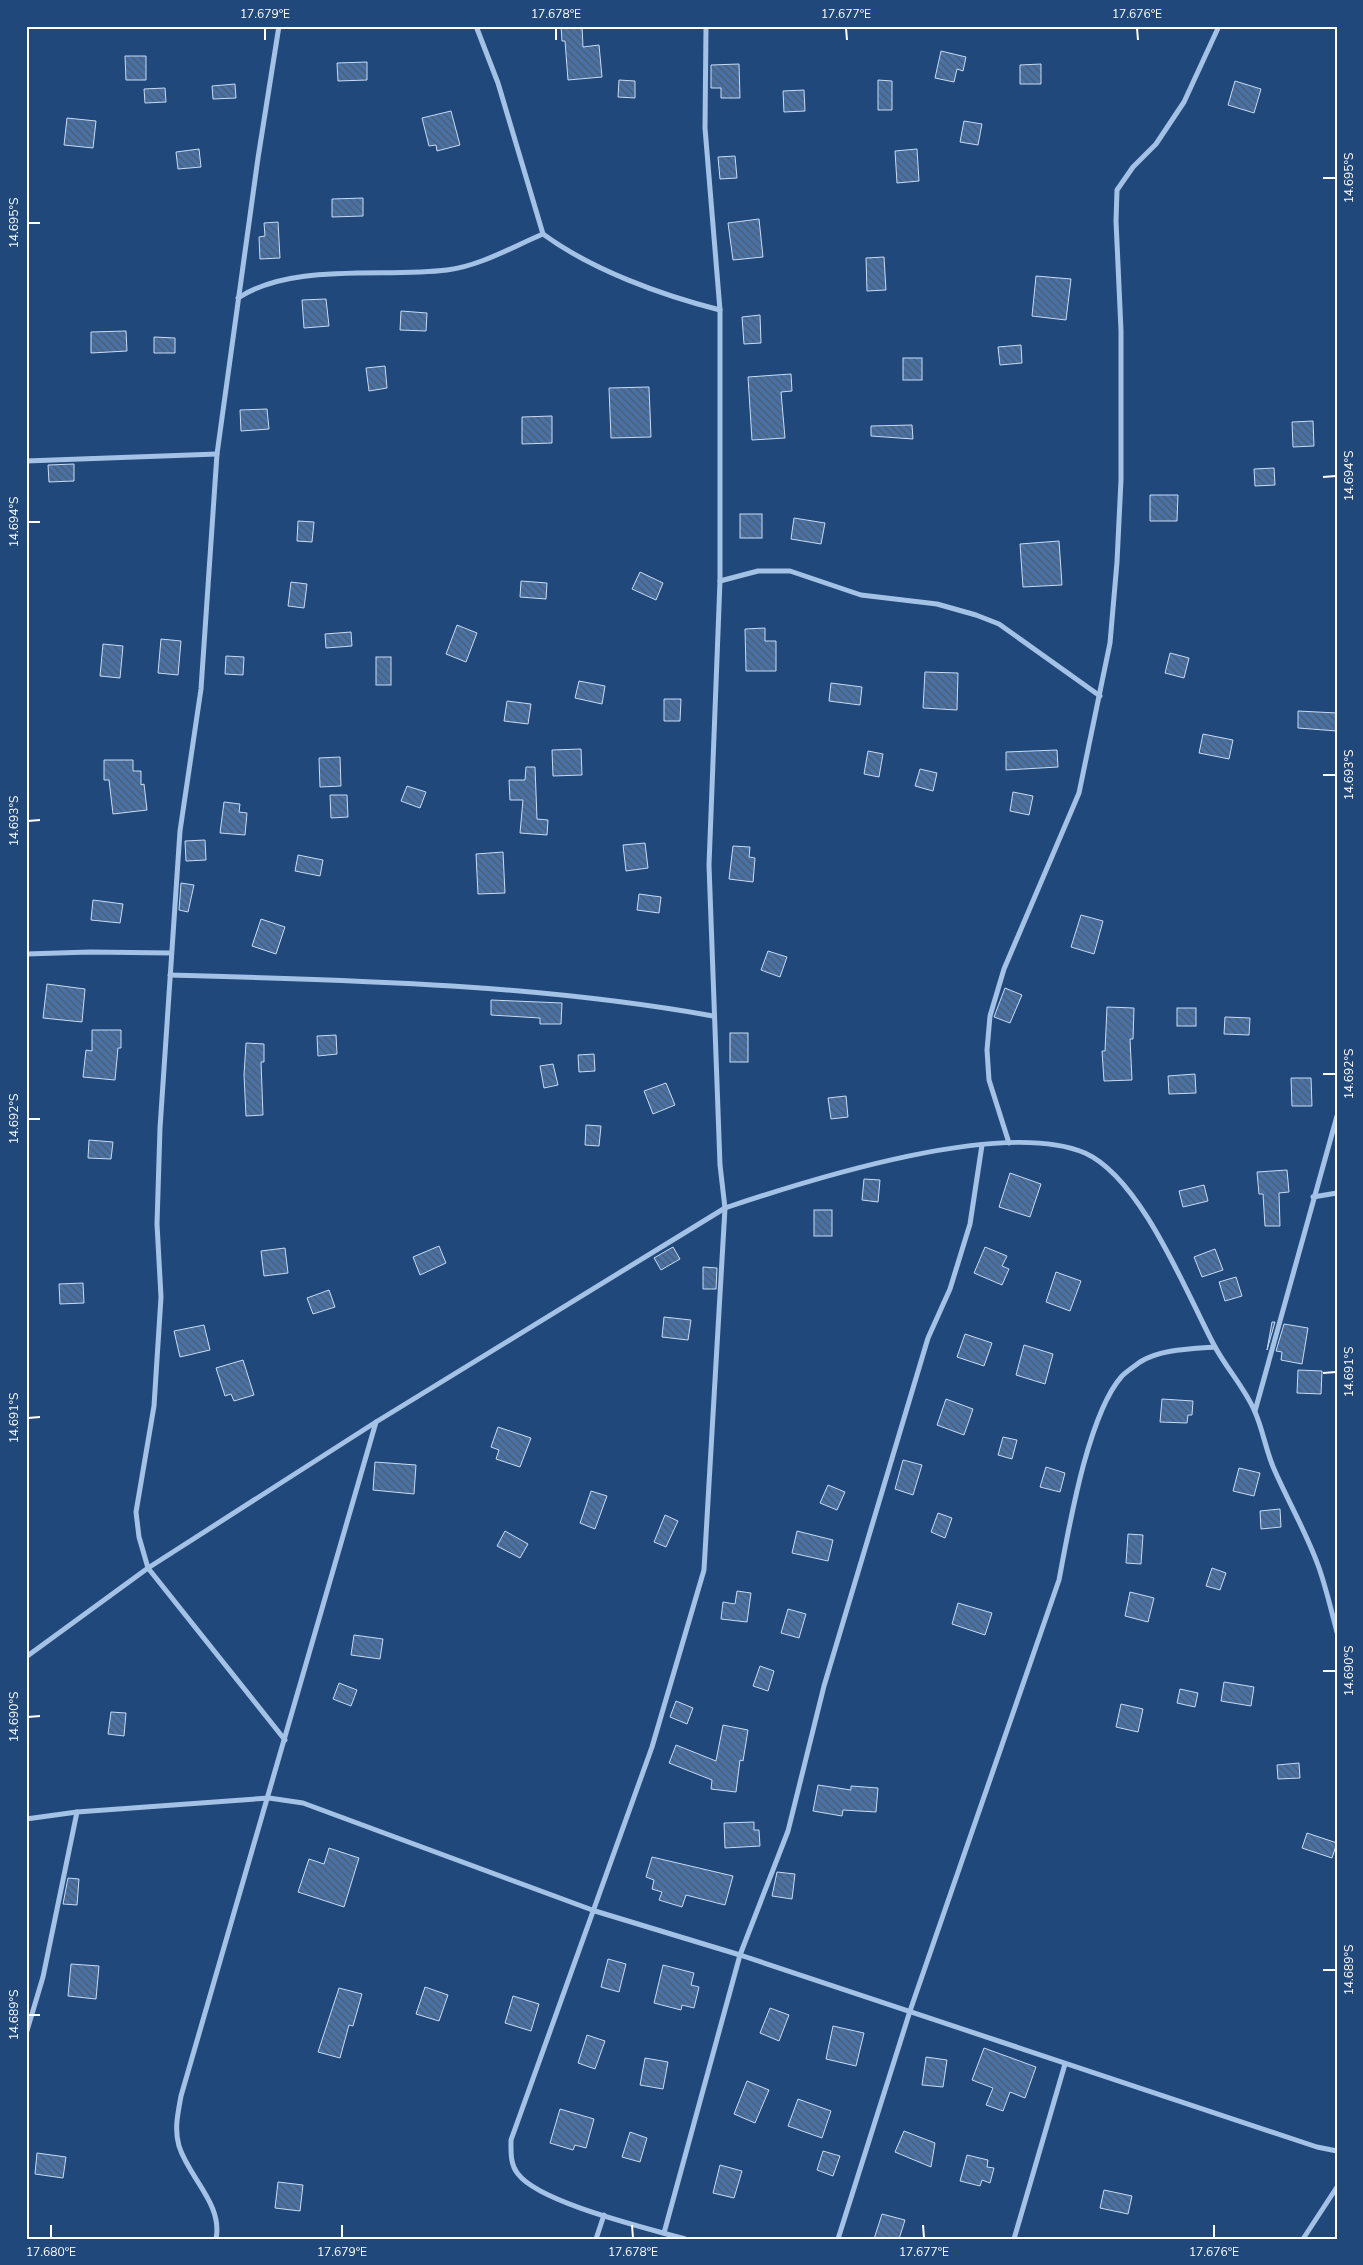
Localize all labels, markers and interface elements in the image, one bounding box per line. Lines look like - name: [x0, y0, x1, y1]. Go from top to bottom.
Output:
- text: 17.679°E: [240, 6, 290, 22]
- text: 17.678°E: [531, 6, 581, 22]
- text: 17.677°E: [821, 6, 871, 22]
- text: 17.676°E: [1112, 6, 1162, 22]
- text: 14.695°S: [1341, 153, 1357, 203]
- text: 14.695°S: [6, 198, 22, 248]
- text: 14.694°S: [1341, 451, 1357, 501]
- text: 14.694°S: [6, 497, 22, 547]
- text: 14.693°S: [1341, 750, 1357, 800]
- text: 14.693°S: [6, 796, 22, 846]
- text: 14.692°S: [1341, 1049, 1357, 1099]
- text: 14.692°S: [6, 1094, 22, 1144]
- text: 14.691°S: [1341, 1347, 1357, 1397]
- text: 14.691°S: [6, 1393, 22, 1443]
- text: 14.690°S: [1341, 1646, 1357, 1696]
- text: 14.690°S: [6, 1692, 22, 1742]
- text: 14.689°S: [1341, 1945, 1357, 1995]
- text: 14.689°S: [6, 1990, 22, 2040]
- text: 17.680°E: [26, 2244, 76, 2260]
- text: 17.679°E: [317, 2244, 367, 2260]
- text: 17.678°E: [608, 2244, 658, 2260]
- text: 17.677°E: [899, 2244, 949, 2260]
- text: 17.676°E: [1189, 2244, 1239, 2260]

